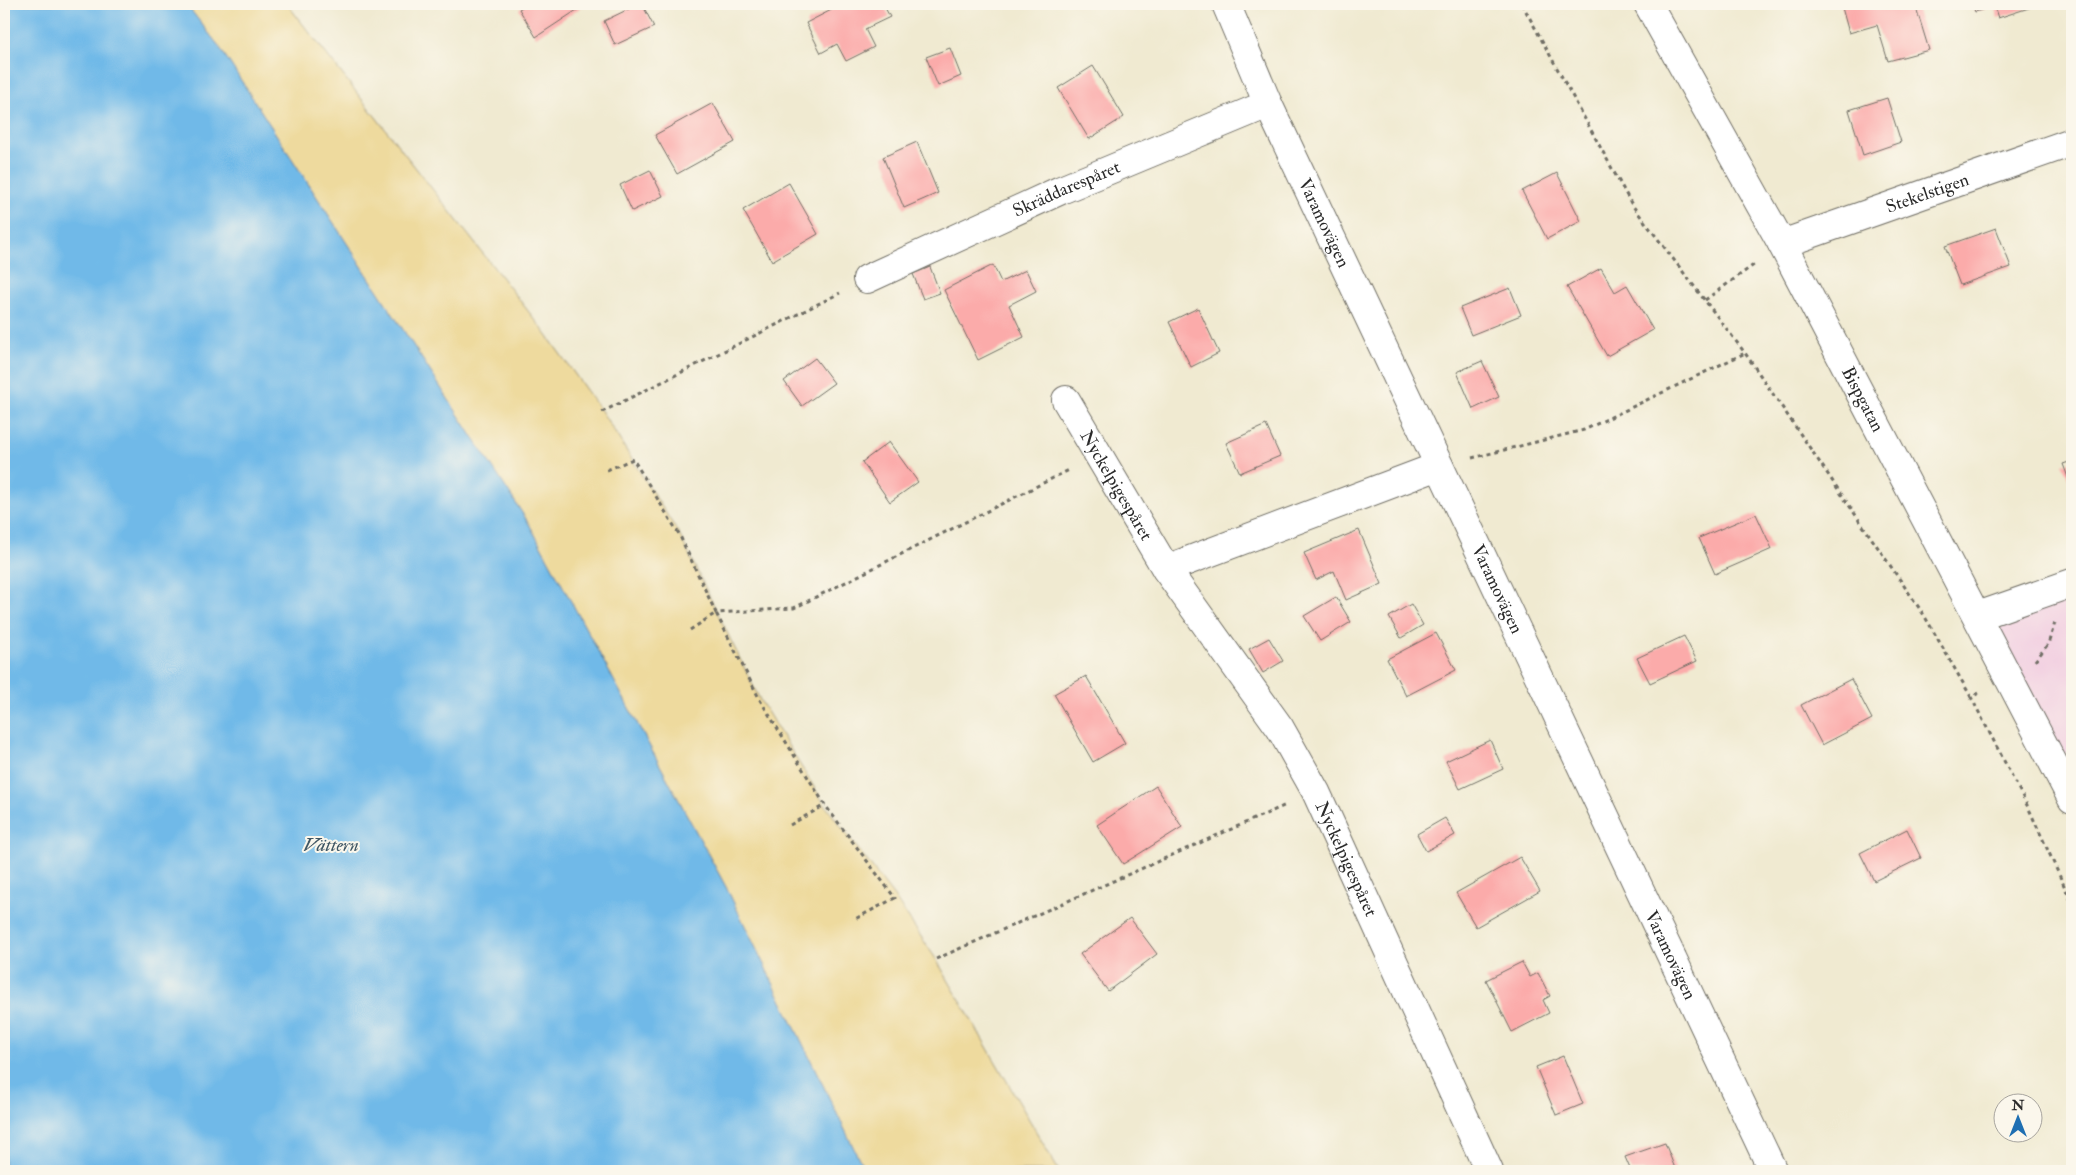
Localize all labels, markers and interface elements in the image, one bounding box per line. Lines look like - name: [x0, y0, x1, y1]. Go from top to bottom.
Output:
- street label: Skräddarespåret: [1009, 156, 1124, 223]
- street label: Stekelstigen: [1883, 168, 1972, 219]
- street label: Varamovägen: [1293, 175, 1355, 271]
- street label: Bispgatan: [1836, 363, 1889, 436]
- street label: Nyckelpigespåret: [1074, 426, 1158, 545]
- street label: Varamovägen: [1466, 541, 1528, 637]
- street label: Nyckelpigespåret: [1310, 798, 1382, 921]
- water label: Vättern: [303, 833, 359, 857]
- street label: Varamovägen: [1639, 907, 1701, 1004]
- north arrow: [1994, 1092, 2044, 1142]
- text: N: [2011, 1097, 2025, 1114]

